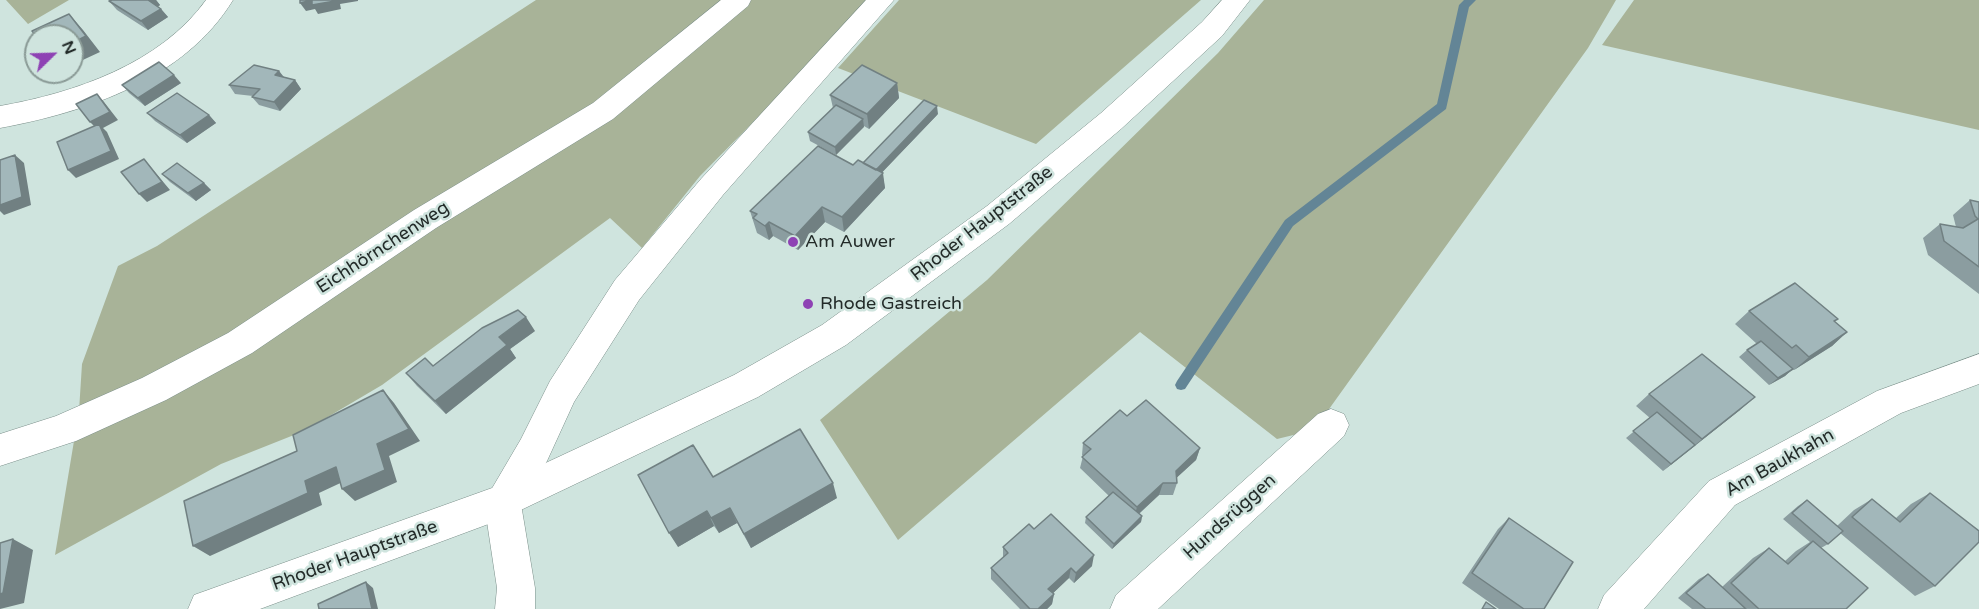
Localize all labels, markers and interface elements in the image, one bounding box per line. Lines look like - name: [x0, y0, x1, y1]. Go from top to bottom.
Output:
- north arrow: [24, 24, 84, 84]
- text: N: [57, 38, 80, 58]
- street label: Rhoder Hauptstraße: [907, 162, 1057, 286]
- street label: Eichhörnchenweg: [313, 197, 453, 299]
- place label: Am Auwer: [805, 231, 895, 253]
- marker: Am Auwer: [786, 235, 800, 249]
- place label: Rhode Gastreich: [820, 293, 962, 315]
- marker: Rhode Gastreich: [801, 297, 815, 311]
- street label: Am Baukhahn: [1722, 424, 1838, 502]
- street label: Hundsrüggen: [1179, 470, 1281, 564]
- street label: Rhoder Hauptstraße: [269, 516, 441, 596]

